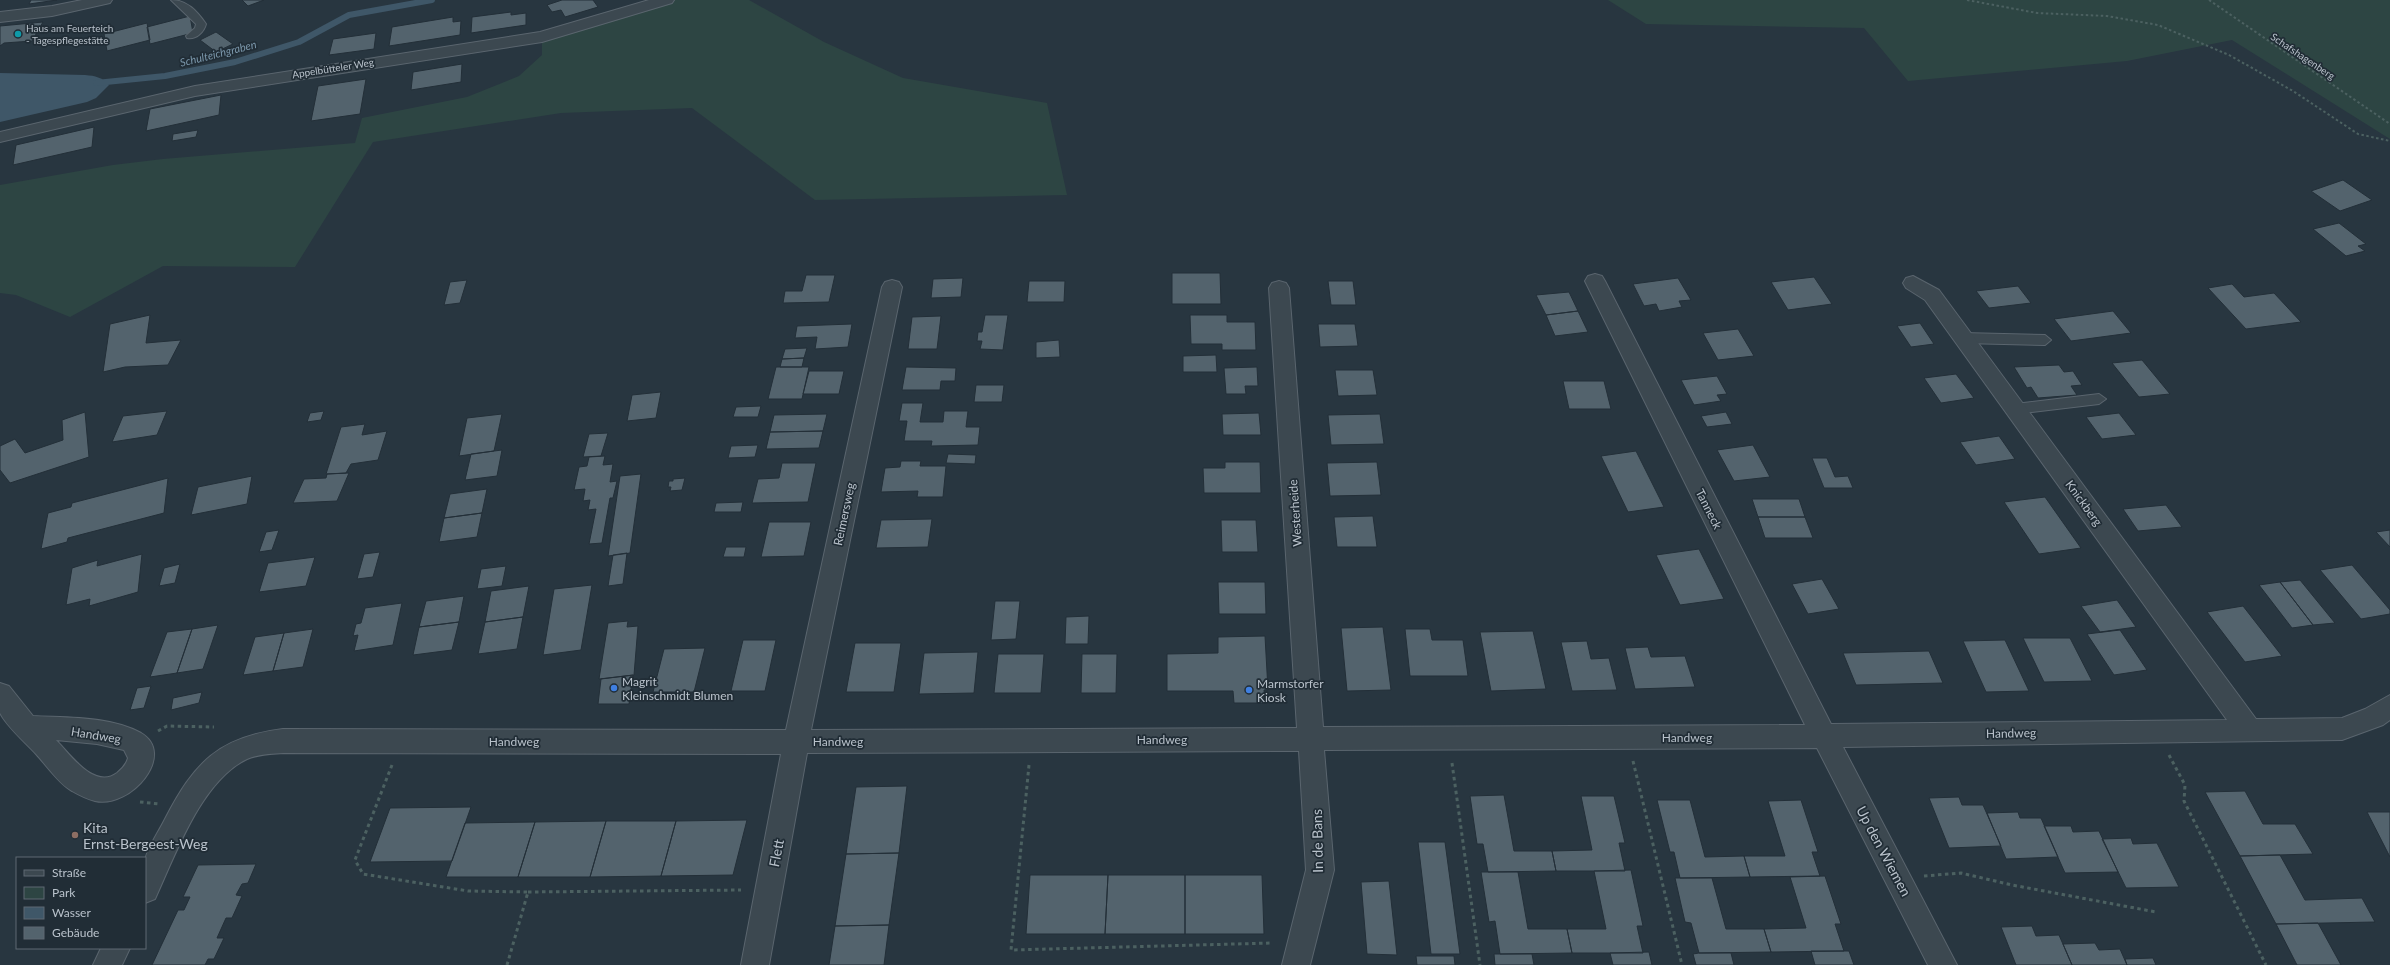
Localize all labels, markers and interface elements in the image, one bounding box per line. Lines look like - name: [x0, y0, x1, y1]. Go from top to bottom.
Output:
- place label: Haus am Feuerteich - Tagespflegestätte: [26, 22, 113, 46]
- marker: Haus am Feuerteich - Tagespflegestätte: [13, 29, 23, 39]
- street label: Schafshagenberg: [2269, 30, 2337, 82]
- water label: Schulteichgraben: [178, 37, 258, 69]
- street label: Appelbütteler Weg: [291, 56, 375, 80]
- street label: Knickberg: [2062, 477, 2106, 529]
- street label: Westerheide: [1285, 479, 1305, 547]
- street label: Reimersweg: [830, 481, 858, 547]
- street label: Tanneck: [1692, 486, 1726, 532]
- place label: Magrit Kleinschmidt Blumen: [622, 674, 733, 703]
- place label: Marmstorfer Kiosk: [1257, 676, 1324, 705]
- marker: Magrit Kleinschmidt Blumen: [609, 683, 619, 693]
- marker: Marmstorfer Kiosk: [1244, 685, 1254, 695]
- street label: Handweg: [70, 724, 122, 746]
- street label: Handweg: [1986, 725, 2036, 741]
- street label: Handweg: [1662, 730, 1712, 745]
- street label: Handweg: [1137, 732, 1187, 747]
- street label: Handweg: [489, 734, 539, 749]
- street label: Handweg: [813, 734, 863, 749]
- street label: Up den Wiemen: [1853, 803, 1915, 899]
- street label: In de Bans: [1308, 809, 1326, 873]
- place label: Kita Ernst-Bergeest-Weg: [83, 819, 208, 852]
- marker: Kita Ernst-Bergeest-Weg: [70, 830, 80, 840]
- street label: Flett: [765, 837, 787, 868]
- legend: [16, 857, 146, 949]
- text: Straße: [52, 865, 86, 880]
- text: Park: [52, 885, 76, 900]
- text: Wasser: [52, 905, 91, 920]
- text: Gebäude: [52, 925, 99, 940]

